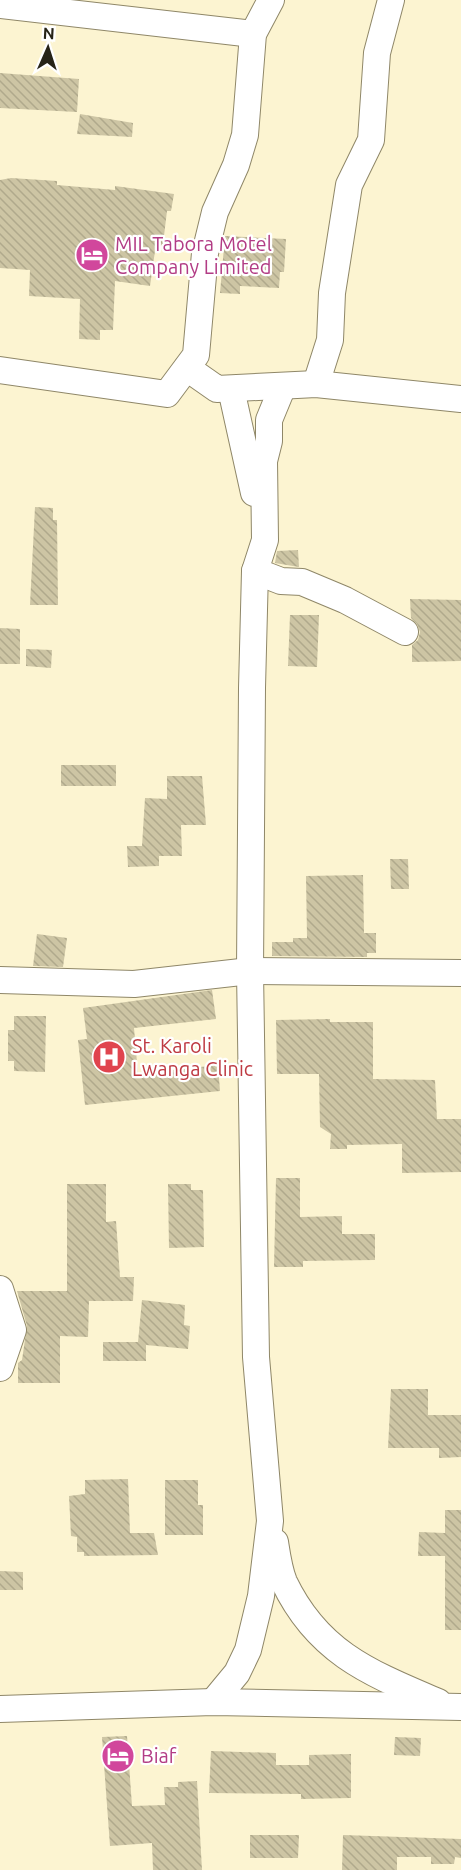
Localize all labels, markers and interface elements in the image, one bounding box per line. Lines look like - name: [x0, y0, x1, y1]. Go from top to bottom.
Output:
- north arrow: [18, 18, 78, 78]
- text: N: [42, 24, 55, 42]
- place label: MIL Tabora Motel Company Limited: [115, 232, 272, 278]
- hotel icon: MIL Tabora Motel Company Limited: [74, 237, 110, 273]
- place label: St. Karoli Lwanga Clinic: [132, 1034, 253, 1080]
- hospital icon: St. Karoli Lwanga Clinic: [91, 1039, 127, 1075]
- hotel icon: Biaf: [100, 1738, 136, 1774]
- place label: Biaf: [141, 1744, 177, 1767]

